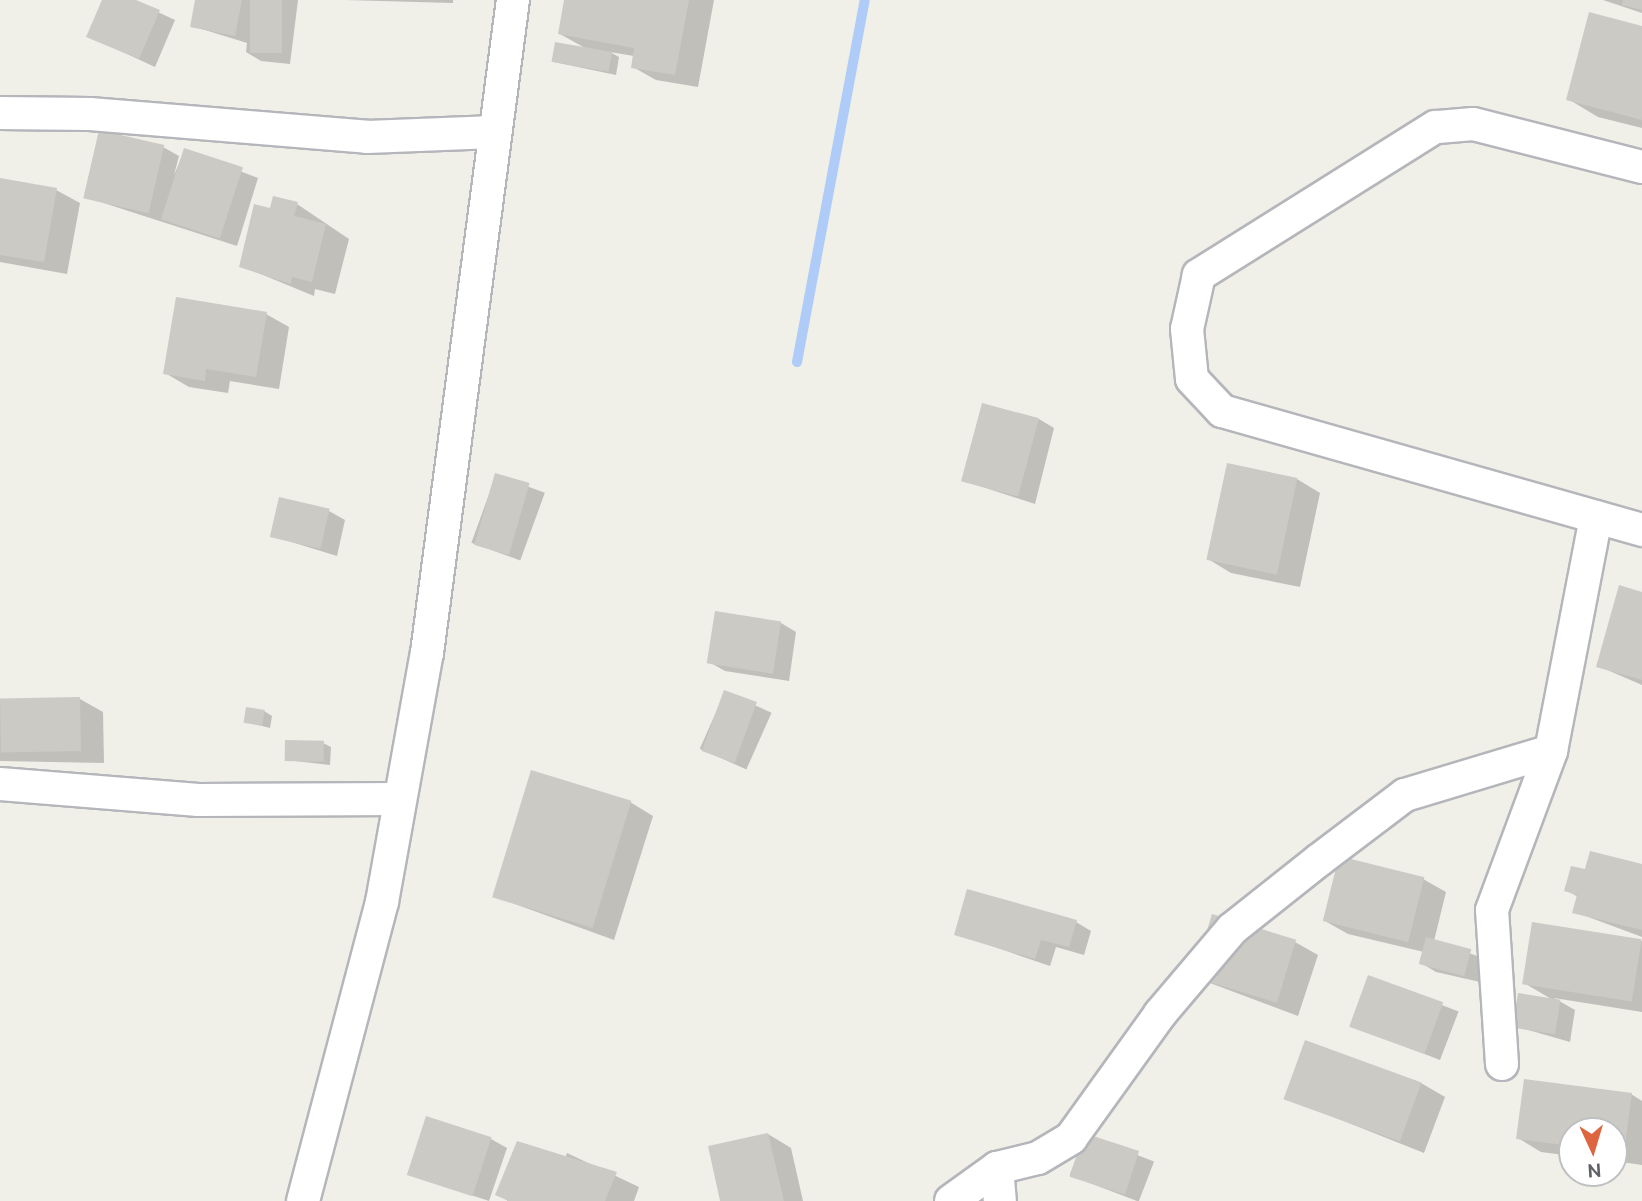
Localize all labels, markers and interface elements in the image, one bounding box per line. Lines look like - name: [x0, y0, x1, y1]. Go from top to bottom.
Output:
- north arrow: [1558, 1117, 1628, 1187]
- text: N: [1586, 1159, 1602, 1182]

